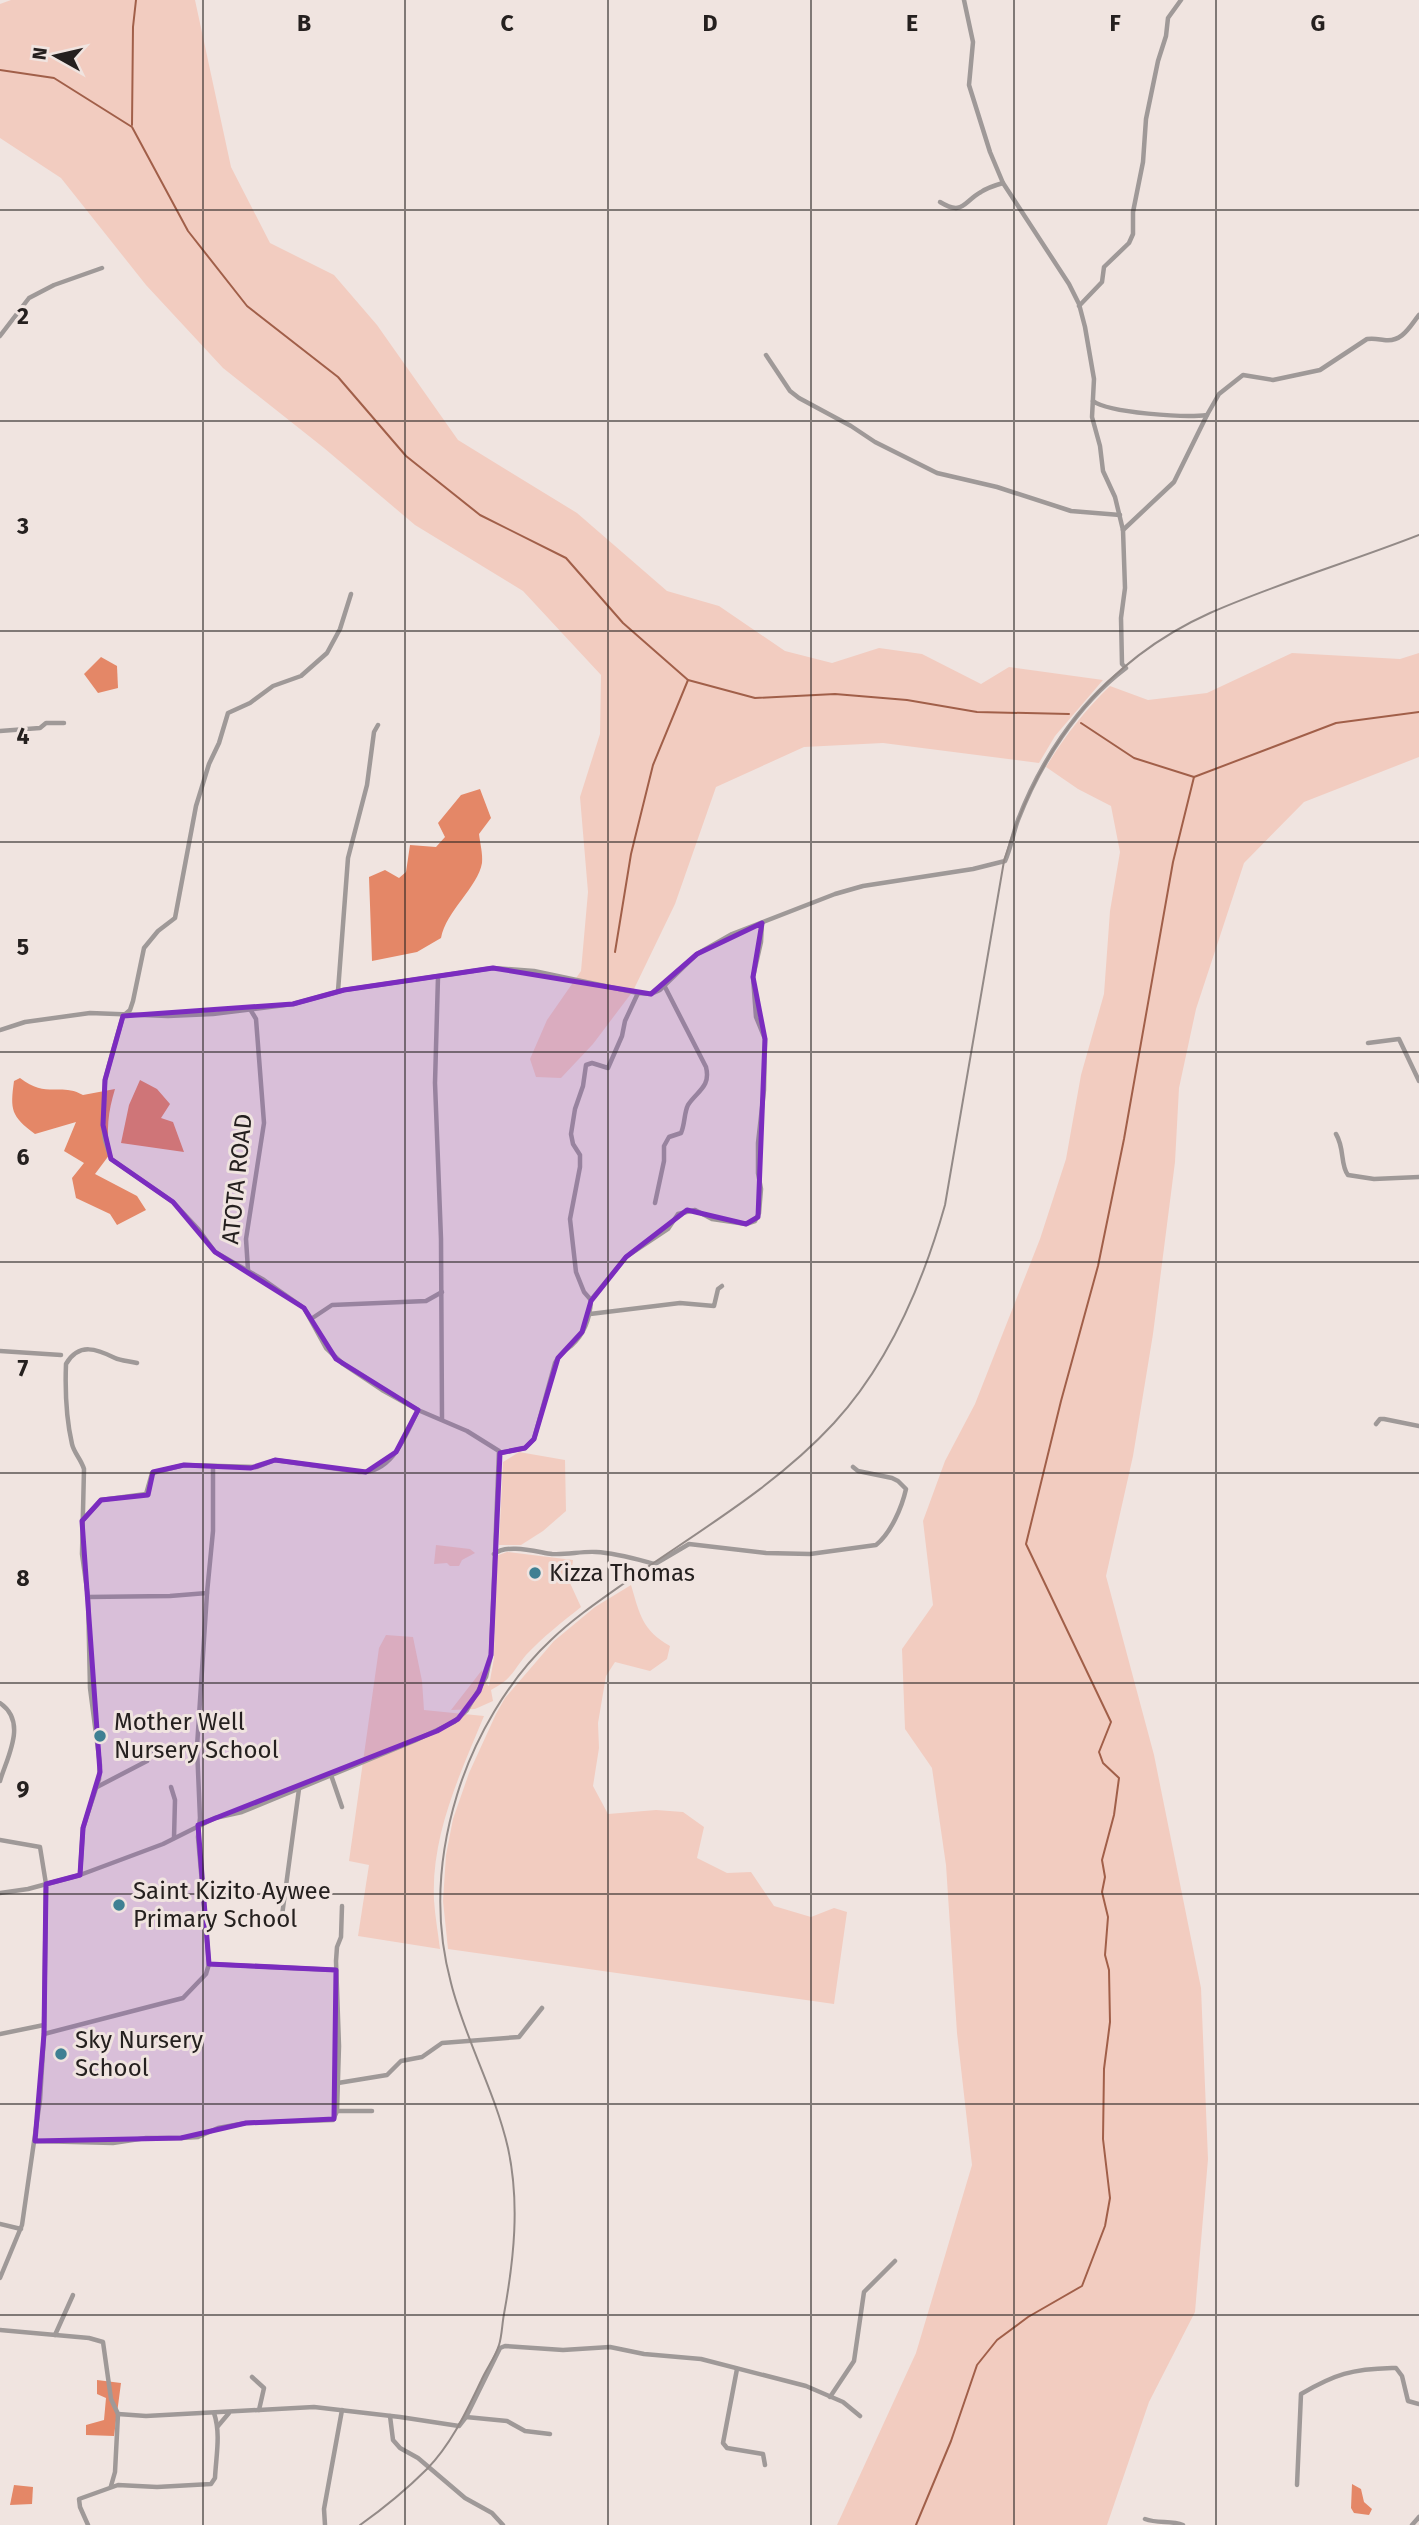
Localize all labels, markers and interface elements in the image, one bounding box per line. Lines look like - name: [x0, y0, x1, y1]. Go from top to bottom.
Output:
- text: B: [297, 9, 311, 37]
- text: C: [500, 9, 514, 37]
- text: D: [703, 9, 718, 37]
- text: E: [906, 9, 918, 37]
- text: F: [1109, 9, 1121, 37]
- text: G: [1311, 9, 1325, 37]
- north arrow: [21, 21, 91, 91]
- text: N: [27, 46, 52, 62]
- text: 2: [17, 302, 29, 330]
- text: 3: [16, 512, 29, 540]
- text: 4: [17, 722, 30, 750]
- text: 5: [17, 933, 29, 961]
- street label: ATOTA ROAD: [216, 1112, 258, 1246]
- text: 6: [17, 1143, 30, 1171]
- text: 7: [18, 1354, 29, 1382]
- place label: Kizza Thomas: [549, 1559, 695, 1587]
- text: 8: [16, 1564, 30, 1592]
- marker: Kizza Thomas: [527, 1565, 543, 1581]
- place label: Mother Well Nursery School: [114, 1708, 279, 1764]
- marker: Mother Well Nursery School: [92, 1728, 108, 1744]
- text: 9: [17, 1775, 30, 1803]
- place label: Saint Kizito Aywee Primary School: [133, 1877, 331, 1933]
- marker: Saint Kizito Aywee Primary School: [111, 1897, 127, 1913]
- place label: Sky Nursery School: [75, 2026, 203, 2082]
- marker: Sky Nursery School: [53, 2046, 69, 2062]

